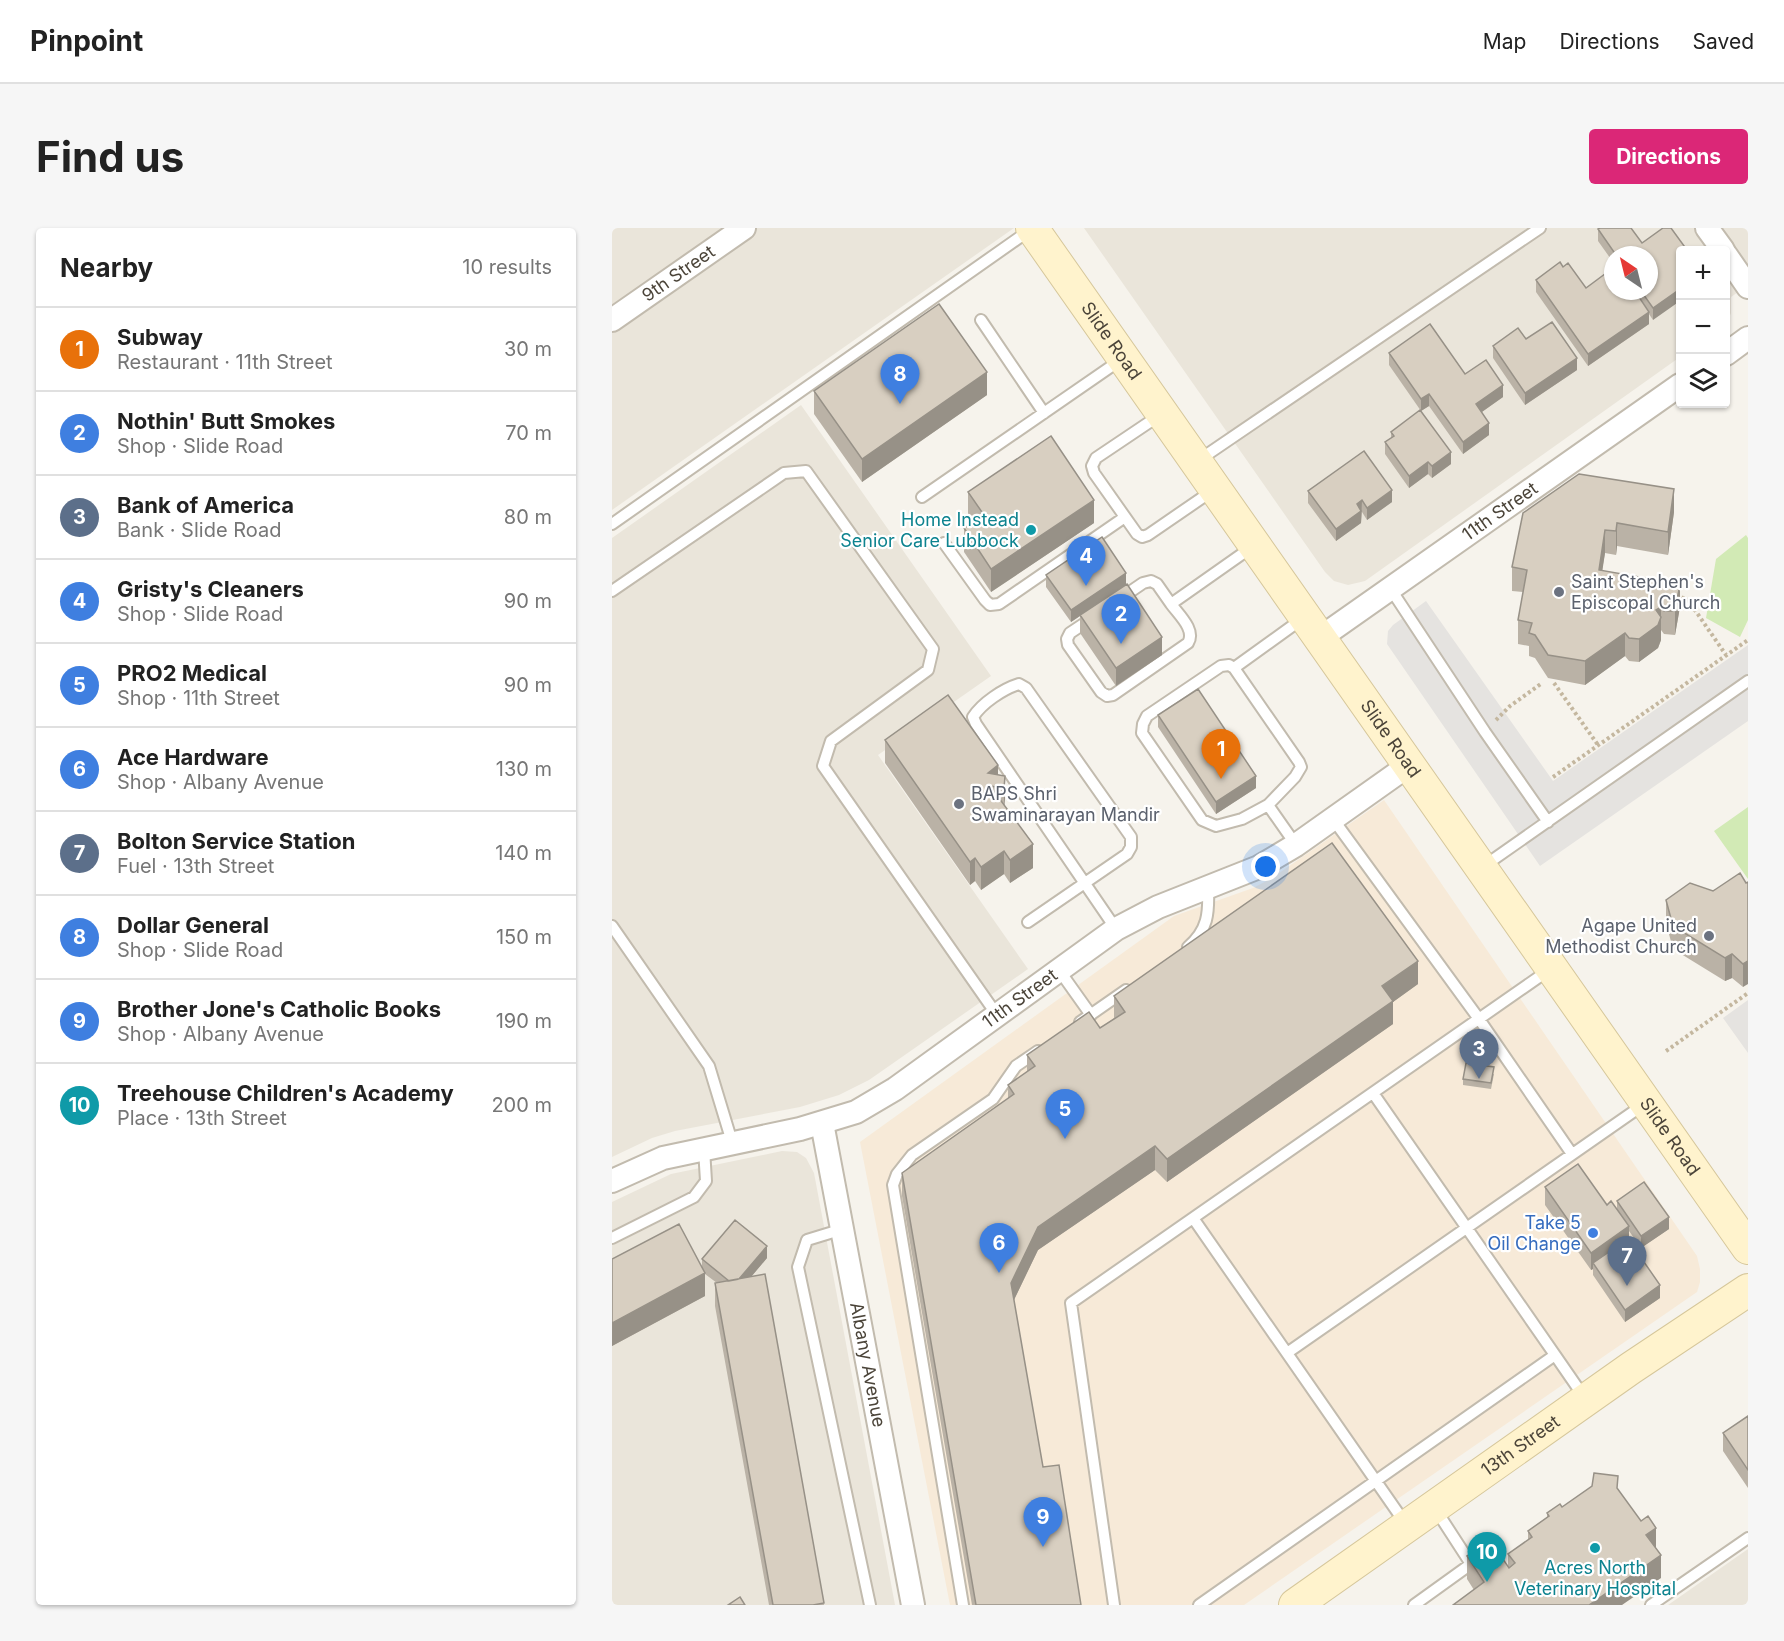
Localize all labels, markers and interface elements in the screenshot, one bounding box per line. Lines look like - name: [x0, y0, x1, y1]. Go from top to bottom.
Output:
- text: Pinpoint: [30, 24, 143, 58]
- text: Map: [1483, 29, 1526, 54]
- text: Directions: [1559, 29, 1660, 54]
- text: Saved: [1693, 29, 1754, 54]
- button: Directions: [1589, 129, 1748, 184]
- text: Find us: [36, 131, 184, 182]
- street label: 9th Street: [638, 241, 719, 306]
- north arrow: [1604, 246, 1658, 300]
- map controls: [1676, 246, 1730, 408]
- button: +: [1676, 246, 1730, 300]
- text: Nearby: [60, 252, 153, 283]
- text: 10 results: [462, 255, 552, 279]
- street label: Slide Road: [1077, 298, 1146, 384]
- button: −: [1676, 300, 1730, 354]
- text: Subway: [117, 324, 203, 350]
- text: 1: [75, 337, 84, 361]
- text: 30 m: [504, 337, 552, 361]
- text: Restaurant · 11th Street: [117, 350, 333, 374]
- pin: 8: [880, 354, 920, 404]
- button: layers: [1676, 354, 1730, 408]
- text: Nothin' Butt Smokes: [117, 408, 335, 434]
- text: 2: [73, 421, 86, 445]
- text: 70 m: [505, 421, 552, 445]
- text: Shop · Slide Road: [117, 434, 283, 458]
- street label: 11th Street: [1458, 477, 1542, 545]
- text: Bank of America: [117, 492, 294, 518]
- text: 3: [73, 505, 86, 529]
- text: 80 m: [504, 505, 552, 529]
- place label: Home Instead Senior Care Lubbock: [840, 509, 1019, 551]
- text: Bank · Slide Road: [117, 518, 281, 542]
- marker: Home Instead Senior Care Lubbock: [1024, 523, 1038, 537]
- pin: 4: [1066, 536, 1106, 586]
- place label: Saint Stephen's Episcopal Church: [1571, 571, 1720, 613]
- text: Gristy's Cleaners: [117, 576, 304, 602]
- marker: Saint Stephen's Episcopal Church: [1552, 585, 1566, 599]
- text: 4: [73, 589, 86, 613]
- text: 90 m: [504, 589, 552, 613]
- pin: 2: [1102, 594, 1140, 644]
- text: Shop · Slide Road: [117, 602, 283, 626]
- text: PRO2 Medical: [117, 660, 267, 686]
- text: 5: [73, 673, 86, 697]
- text: 90 m: [504, 673, 552, 697]
- text: Shop · 11th Street: [117, 686, 280, 710]
- street label: Slide Road: [1356, 695, 1425, 781]
- pin: 1: [1202, 730, 1240, 779]
- text: Ace Hardware: [117, 744, 269, 770]
- text: 6: [73, 757, 86, 781]
- text: 130 m: [496, 757, 552, 781]
- text: Shop · Albany Avenue: [117, 770, 324, 794]
- place label: BAPS Shri Swaminarayan Mandir: [971, 783, 1160, 825]
- marker: BAPS Shri Swaminarayan Mandir: [952, 797, 966, 811]
- text: Bolton Service Station: [117, 828, 355, 854]
- text: 7: [74, 841, 85, 865]
- text: 140 m: [495, 841, 552, 865]
- your location: [1251, 852, 1280, 881]
- text: Fuel · 13th Street: [117, 854, 274, 878]
- text: Dollar General: [117, 912, 269, 938]
- place label: Agape United Methodist Church: [1545, 915, 1697, 957]
- text: 8: [73, 925, 86, 949]
- text: 150 m: [496, 925, 552, 949]
- marker: Agape United Methodist Church: [1702, 929, 1716, 943]
- text: Shop · Slide Road: [117, 938, 283, 962]
- street label: 11th Street: [978, 964, 1061, 1032]
- text: Brother Jone's Catholic Books: [117, 996, 441, 1022]
- text: 9: [73, 1009, 86, 1033]
- text: 190 m: [496, 1009, 552, 1033]
- text: Shop · Albany Avenue: [117, 1022, 324, 1046]
- pin: 3: [1460, 1030, 1498, 1079]
- text: Treehouse Children's Academy: [117, 1080, 454, 1106]
- pin: 5: [1046, 1090, 1084, 1139]
- text: 10: [68, 1093, 91, 1117]
- text: 200 m: [491, 1093, 552, 1117]
- street label: Slide Road: [1636, 1093, 1705, 1179]
- text: Place · 13th Street: [117, 1106, 287, 1130]
- place label: Take 5 Oil Change: [1487, 1212, 1581, 1254]
- pin: 6: [980, 1224, 1018, 1273]
- marker: Take 5 Oil Change: [1586, 1226, 1600, 1240]
- pin: 7: [1608, 1236, 1646, 1286]
- street label: Albany Avenue: [846, 1300, 890, 1429]
- street label: 13th Street: [1477, 1411, 1564, 1480]
- pin: 9: [1024, 1498, 1062, 1547]
- pin: 10: [1468, 1532, 1506, 1582]
- marker: Acres North Veterinary Hospital: [1588, 1541, 1602, 1555]
- place label: Acres North Veterinary Hospital: [1514, 1557, 1676, 1599]

